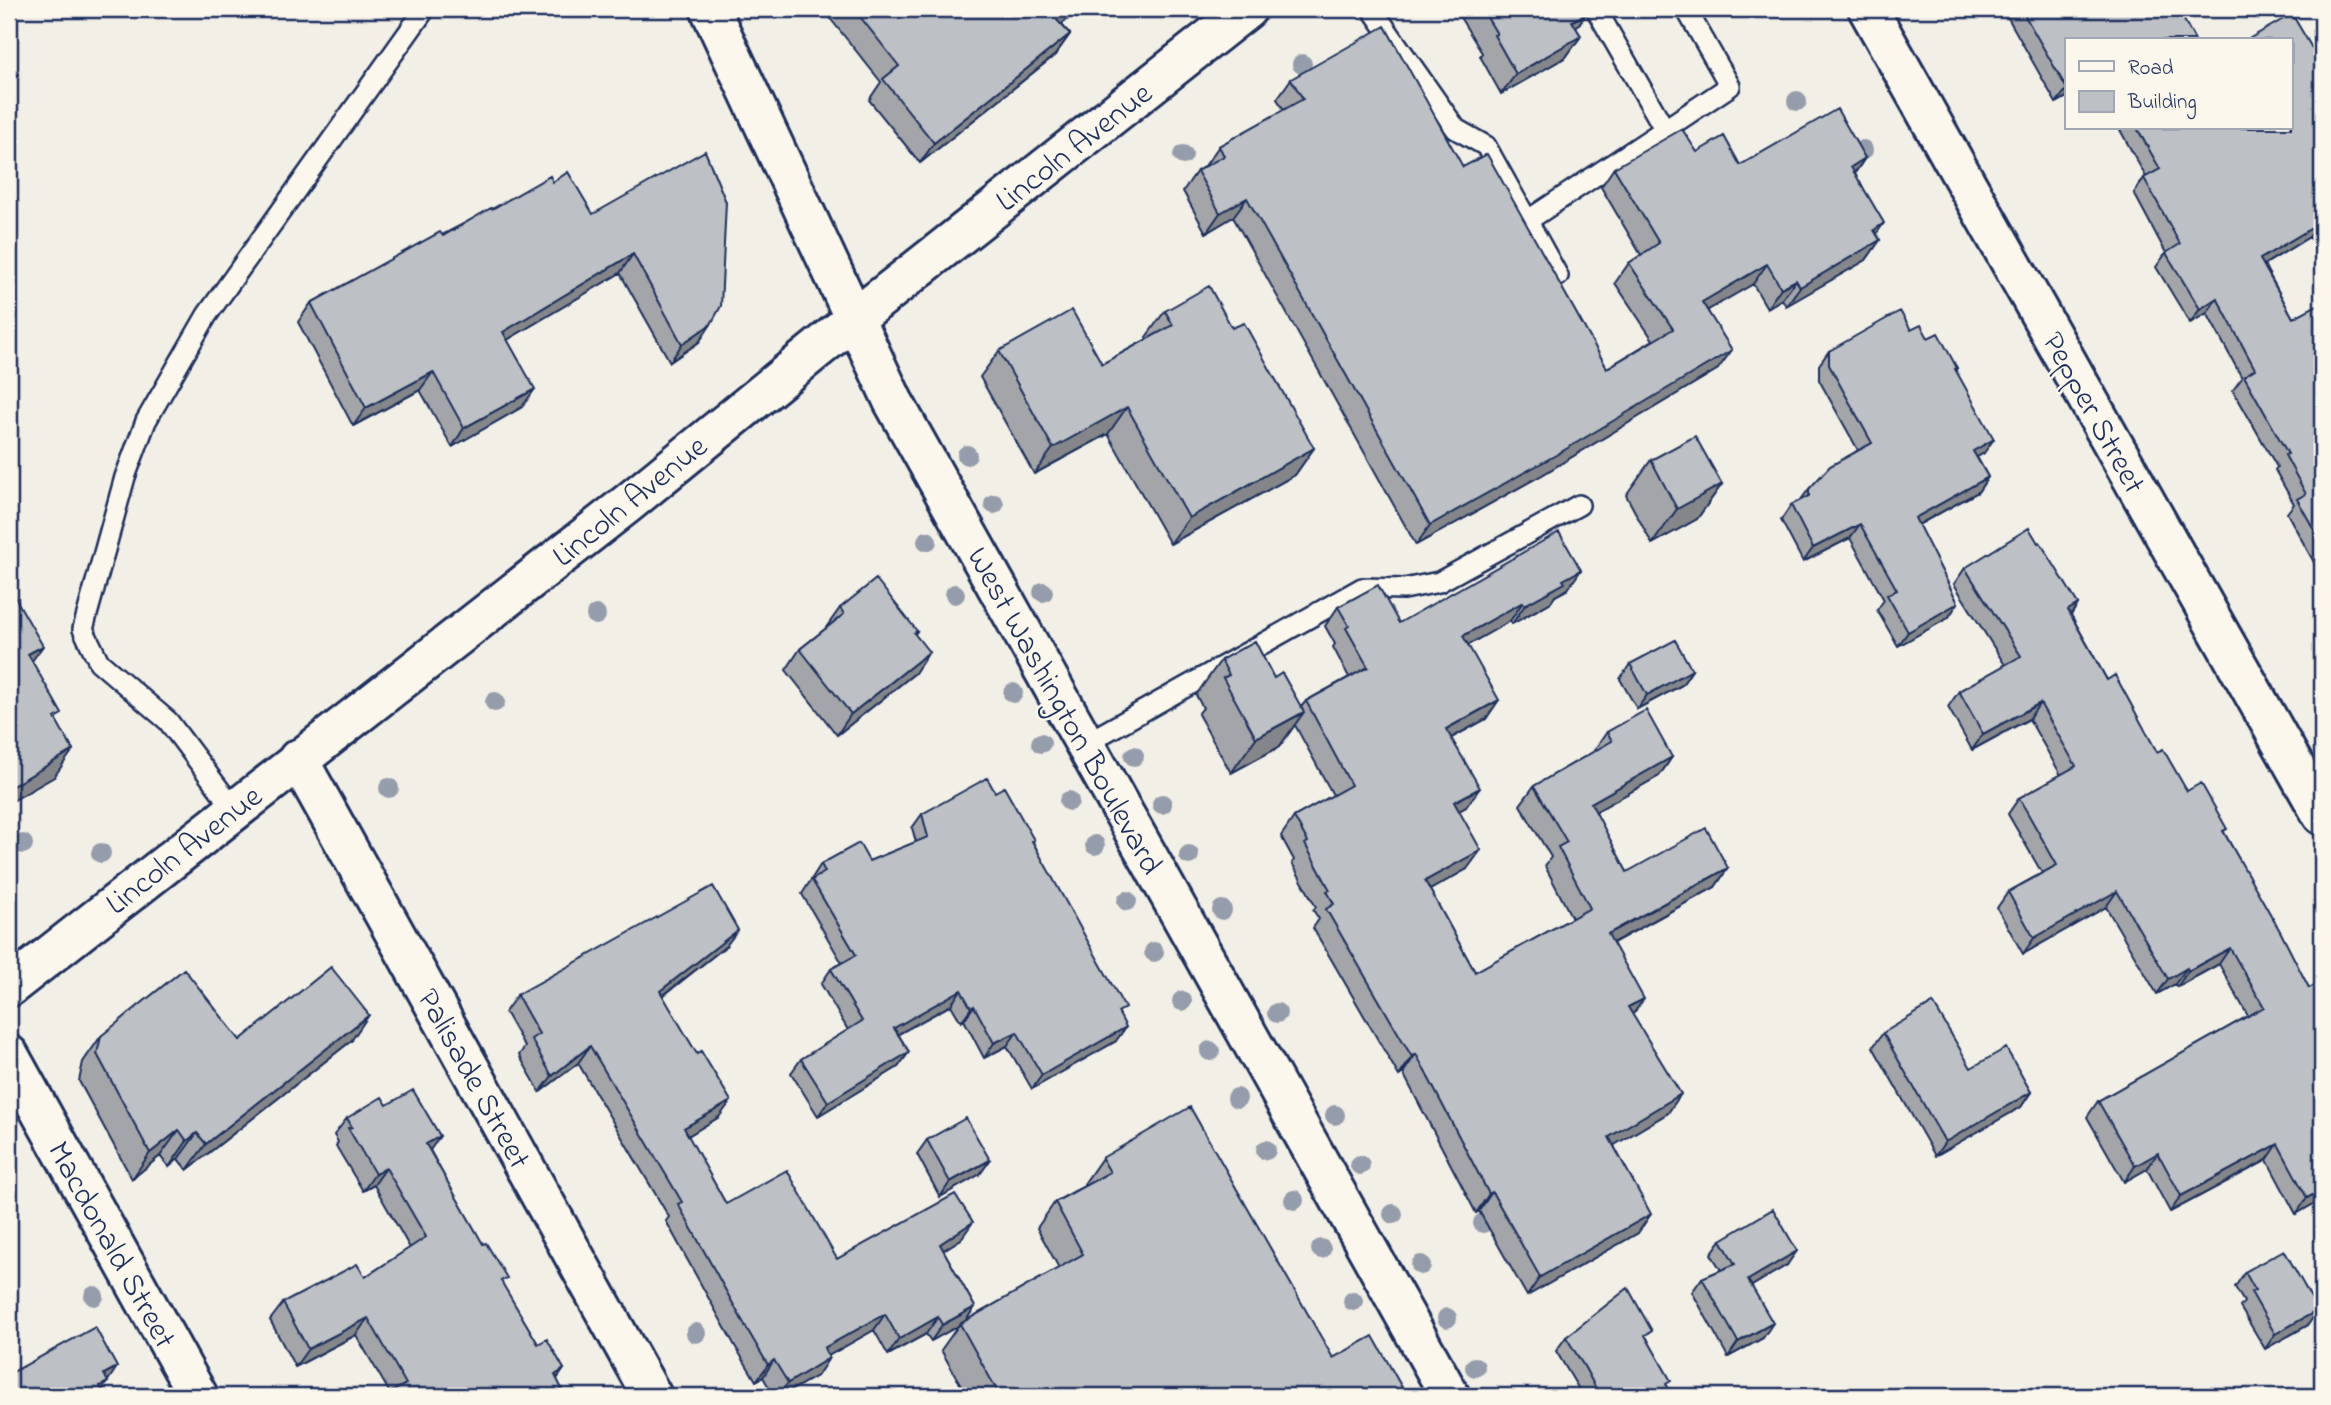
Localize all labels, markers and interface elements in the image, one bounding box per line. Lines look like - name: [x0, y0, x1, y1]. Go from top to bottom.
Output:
- legend: [2065, 38, 2292, 130]
- text: Road: [2128, 54, 2174, 84]
- street label: Lincoln Avenue: [987, 72, 1164, 225]
- text: Building: [2127, 88, 2197, 120]
- street label: Pepper Street: [2028, 324, 2156, 503]
- street label: Lincoln Avenue: [543, 425, 720, 580]
- street label: West Washington Boulevard: [953, 539, 1173, 884]
- street label: Lincoln Avenue: [97, 775, 274, 928]
- street label: Palisade Street: [403, 981, 541, 1179]
- street label: Macdonald Street: [33, 1133, 187, 1358]

